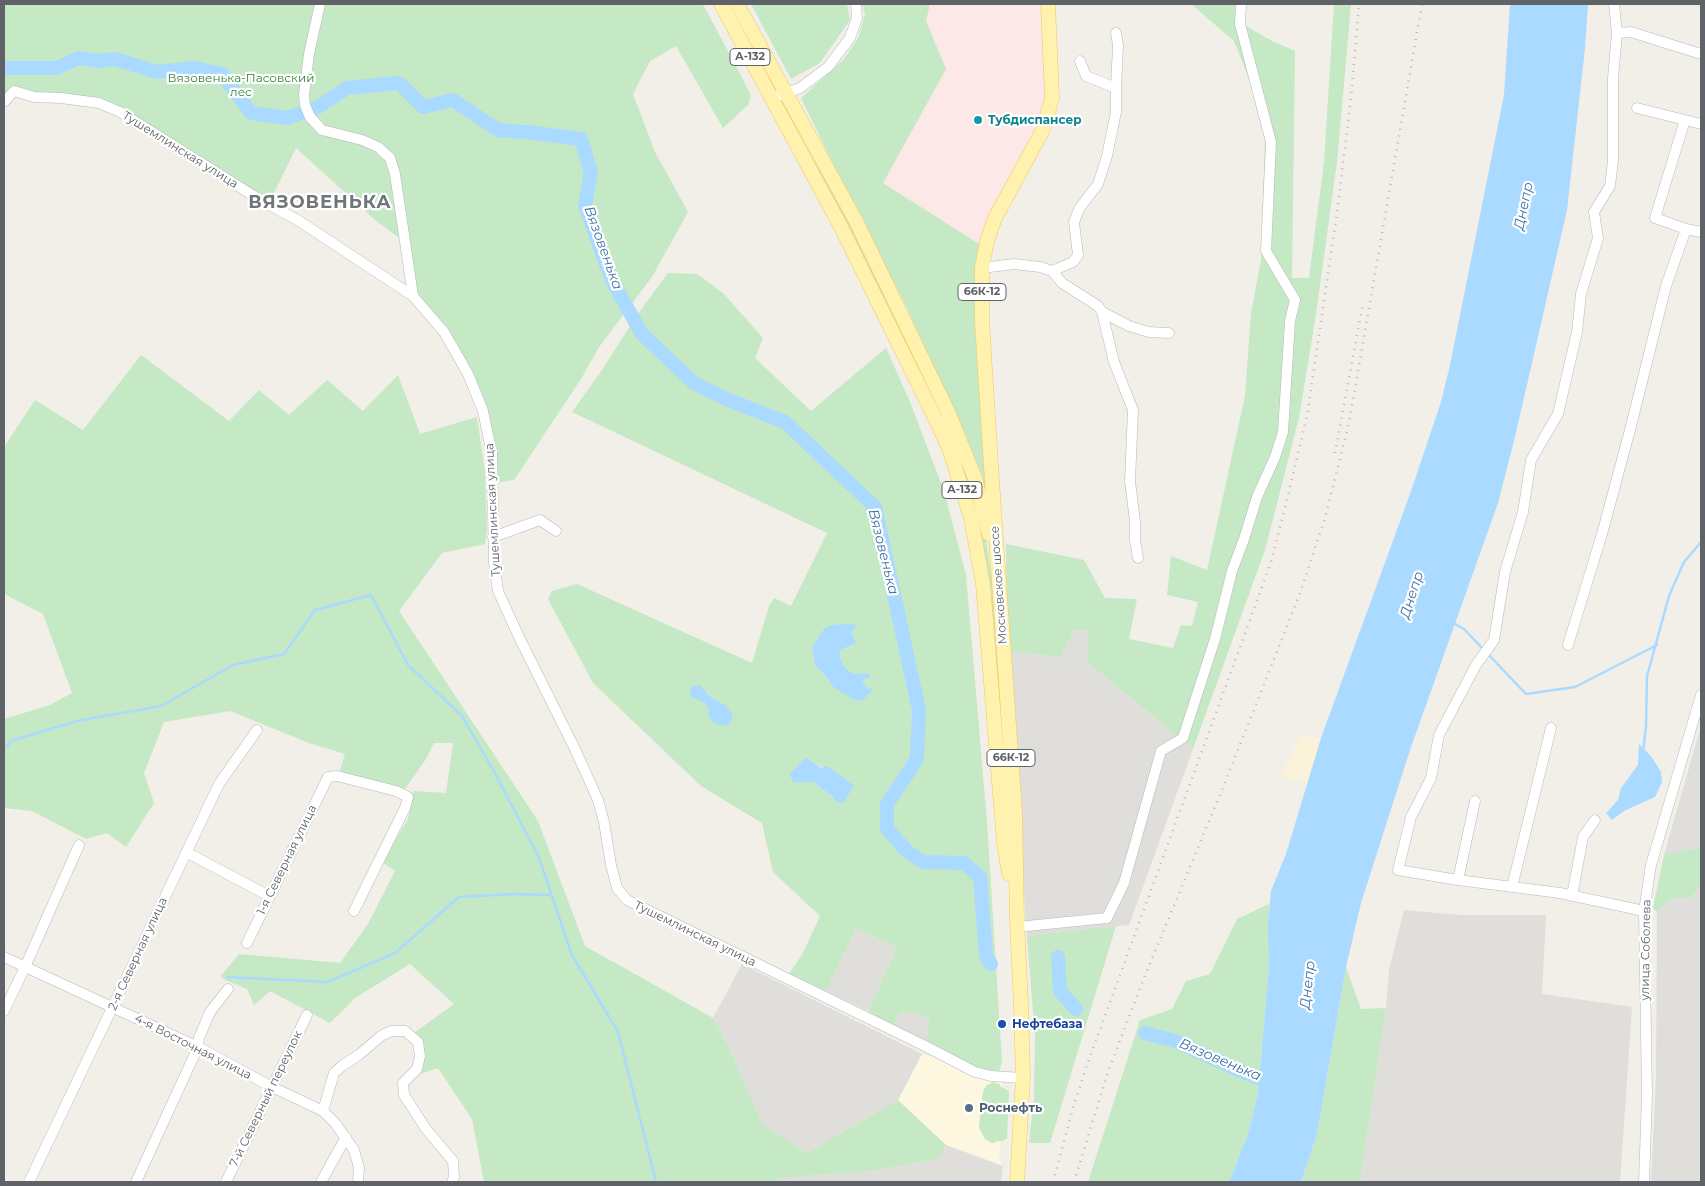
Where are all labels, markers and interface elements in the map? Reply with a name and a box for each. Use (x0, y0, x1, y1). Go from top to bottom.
road number: А-132 (730, 48, 770, 66)
park label: Вязовенька-Пасовский лес (167, 71, 315, 99)
street label: Тушемлинская улица (119, 108, 241, 192)
place label: Тубдиспансер (988, 113, 1081, 127)
marker: Тубдиспансер (972, 114, 984, 126)
water label: Днепр (1511, 181, 1537, 231)
district label: ВЯЗОВЕНЬКА (247, 192, 393, 214)
water label: Вязовенька (580, 204, 626, 292)
road number: 66К-12 (958, 284, 1006, 300)
street label: Тушемлинская улица (482, 443, 504, 577)
road number: А-132 (942, 482, 982, 498)
water label: Вязовенька (864, 508, 902, 596)
street label: Московское шоссе (988, 525, 1010, 645)
water label: Днепр (1397, 569, 1427, 621)
road number: 66К-12 (987, 750, 1035, 766)
street label: 1-я Северная улица (254, 803, 320, 917)
street label: 2-я Северная улица (105, 895, 171, 1013)
street label: Тушемлинская улица (632, 898, 758, 970)
street label: улица Соболева (1638, 899, 1654, 1001)
water label: Днепр (1297, 960, 1319, 1010)
street label: 4-я Восточная улица (132, 1011, 254, 1083)
place label: Нефтебаза (1012, 1017, 1083, 1031)
marker: Нефтебаза (996, 1018, 1008, 1030)
street label: 7-й Северный переулок (227, 1029, 305, 1169)
water label: Вязовенька (1176, 1035, 1264, 1085)
place label: Роснефть (979, 1101, 1042, 1115)
marker: Роснефть (963, 1102, 975, 1114)

